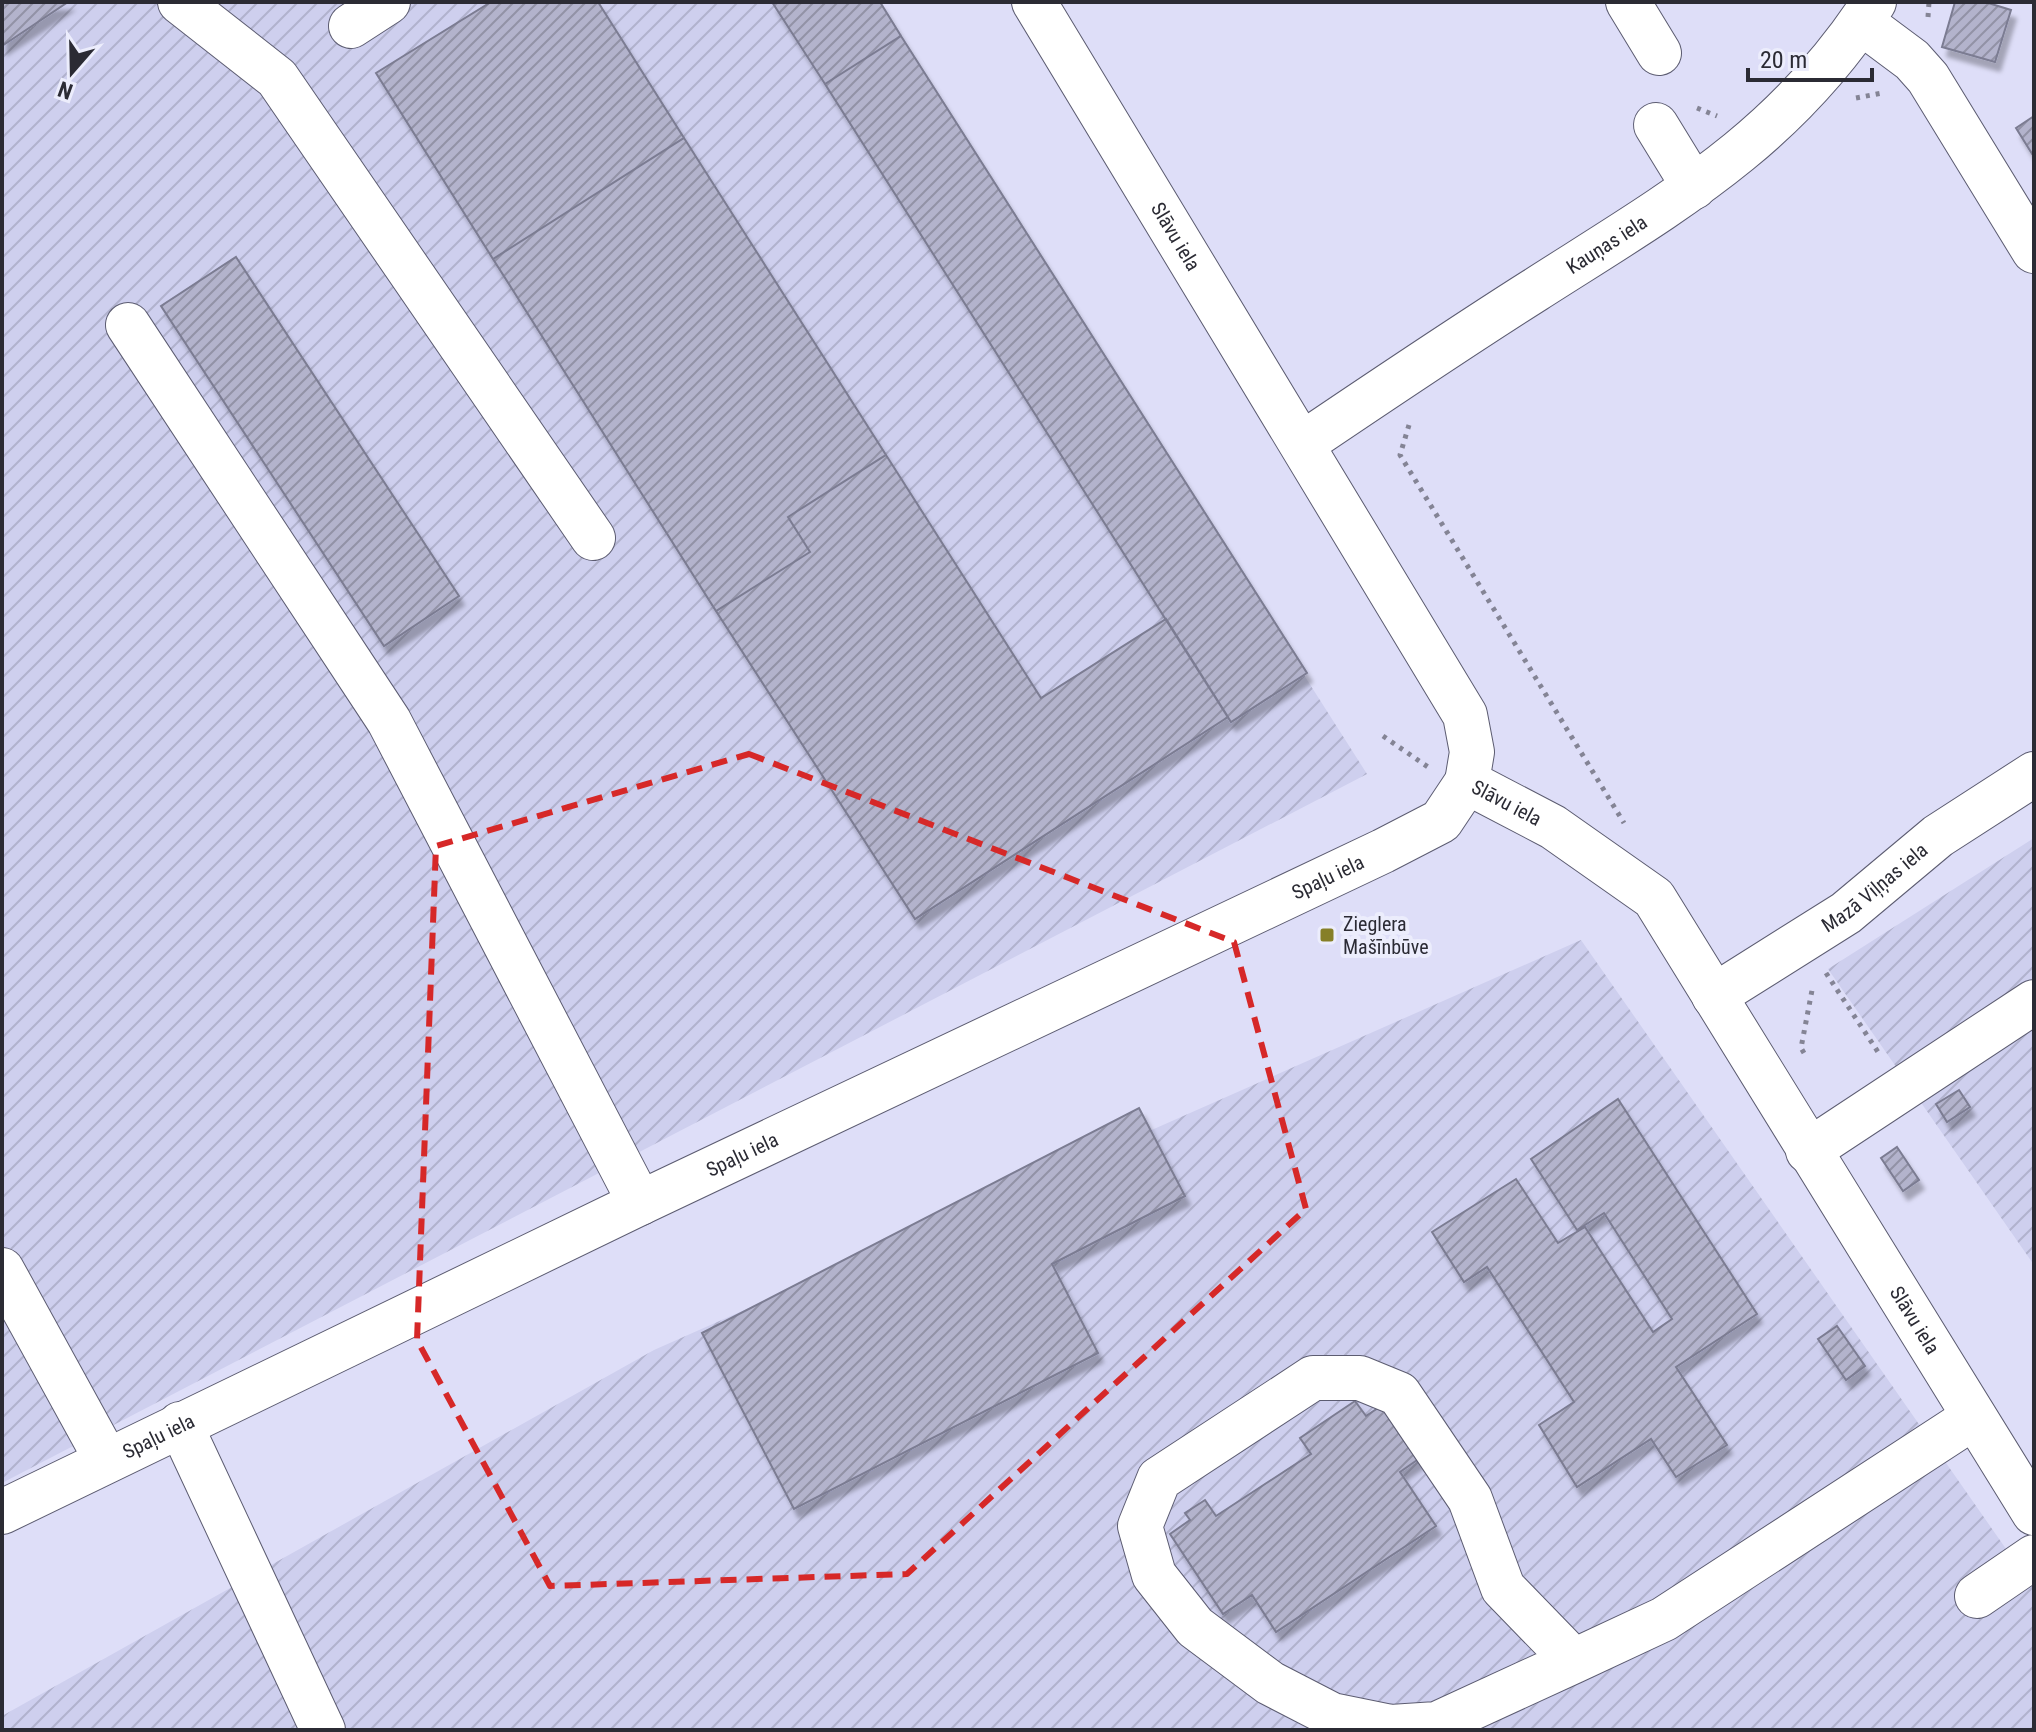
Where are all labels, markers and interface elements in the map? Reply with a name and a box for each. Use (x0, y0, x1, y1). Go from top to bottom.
north arrow (32, 32, 112, 112)
scale bar (1748, 32, 1872, 82)
text: 20 m (1760, 46, 1807, 74)
text: N (55, 76, 76, 104)
street label: Slāvu iela (1146, 198, 1206, 275)
street label: Kauņas iela (1562, 210, 1652, 279)
street label: Slāvu iela (1468, 775, 1546, 831)
street label: Mazā Viļņas iela (1817, 838, 1932, 937)
street label: Spaļu iela (1288, 850, 1368, 904)
place label: Zieglera Mašīnbūve (1343, 912, 1429, 959)
marker: Zieglera Mašīnbūve (1318, 926, 1336, 944)
street label: Spaļu iela (702, 1127, 782, 1182)
street label: Slāvu iela (1885, 1282, 1945, 1359)
street label: Spaļu iela (119, 1409, 198, 1464)

